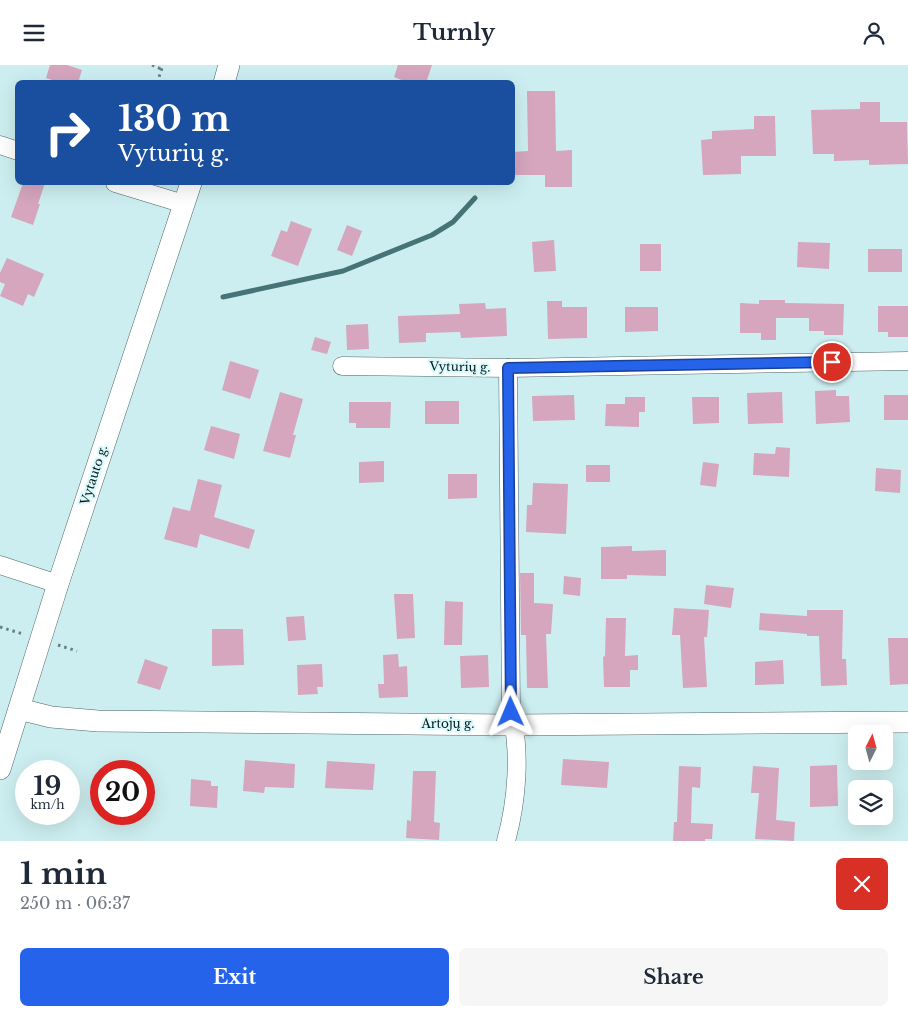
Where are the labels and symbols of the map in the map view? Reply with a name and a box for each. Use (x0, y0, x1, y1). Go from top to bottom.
pin (811, 341, 853, 383)
street label: Vyturių g. (428, 358, 491, 375)
street label: Vytauto g. (77, 443, 110, 508)
position arrow (484, 685, 536, 737)
street label: Artojų g. (421, 716, 474, 731)
north arrow (848, 725, 892, 770)
speed limit sign: 20 (90, 760, 155, 825)

